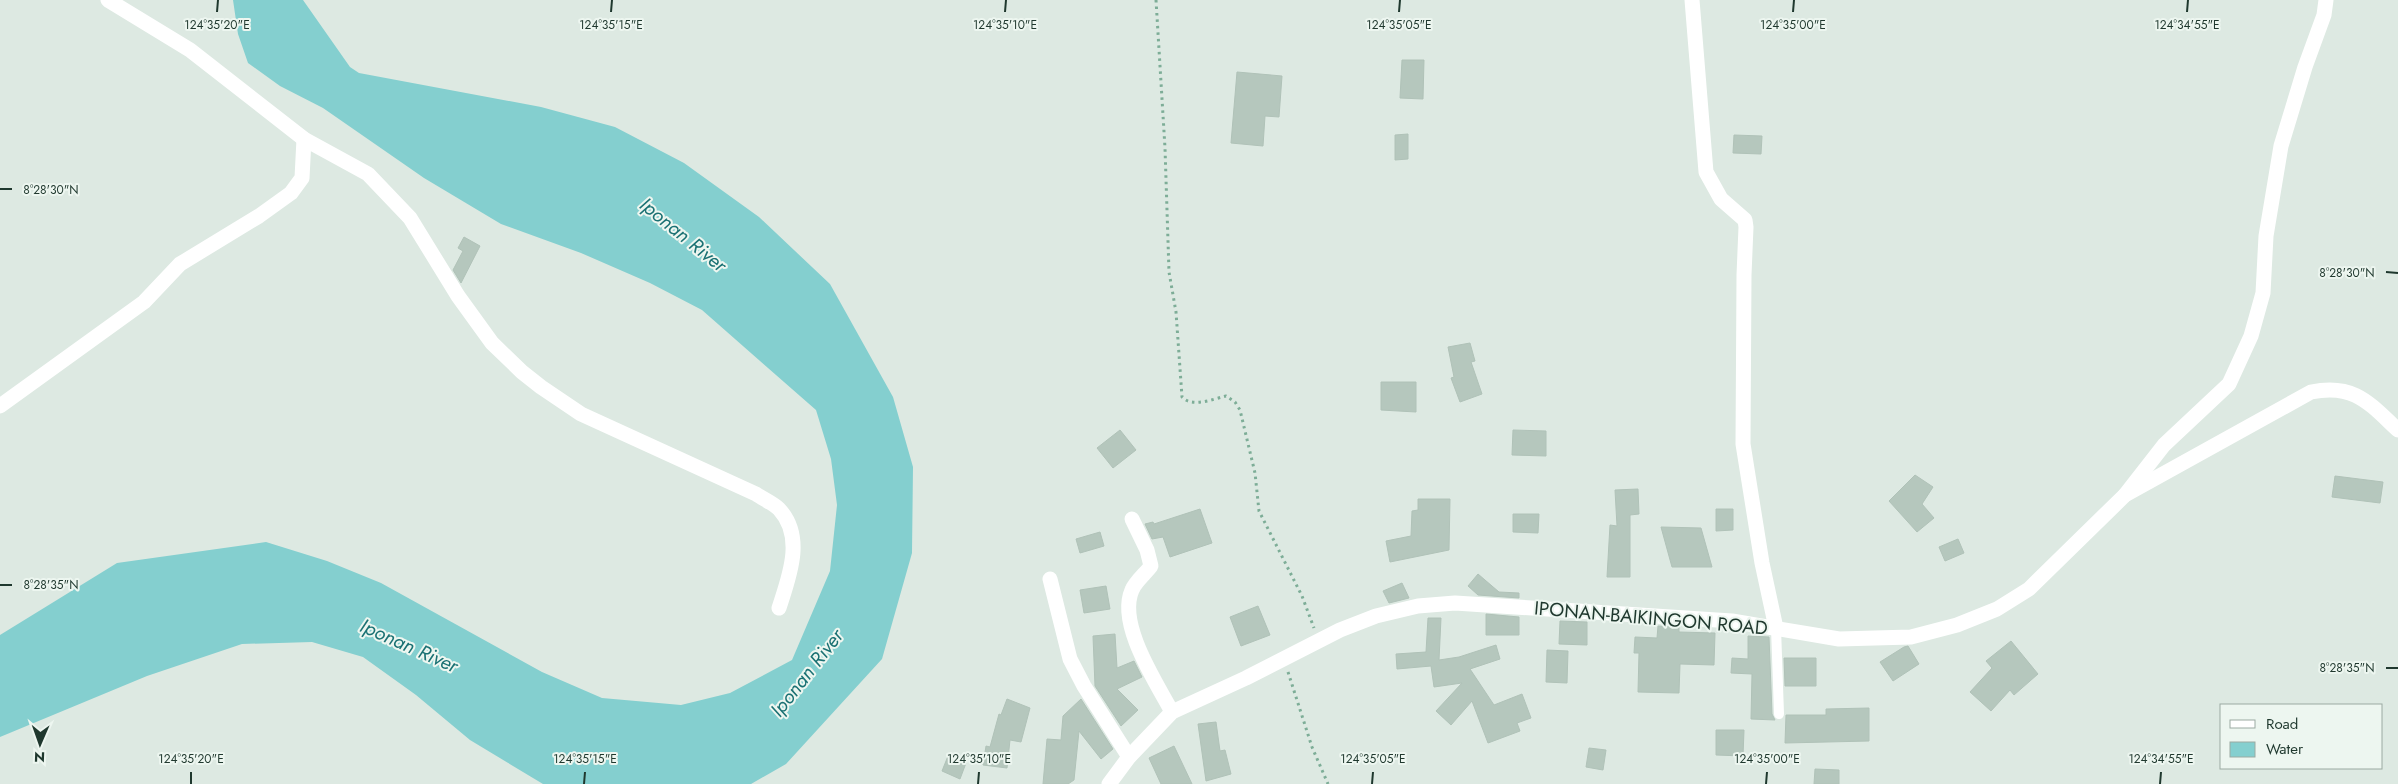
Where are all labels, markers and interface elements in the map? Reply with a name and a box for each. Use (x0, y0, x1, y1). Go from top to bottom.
text: 124°35'20"E (184, 16, 250, 34)
text: 124°35'15"E (579, 16, 643, 34)
text: 124°35'10"E (973, 16, 1037, 34)
text: 124°35'05"E (1366, 16, 1432, 34)
text: 124°35'00"E (1760, 16, 1826, 34)
text: 124°34'55"E (2154, 16, 2220, 34)
text: 8°28'30"N (23, 181, 79, 199)
water label: Iponan River (633, 191, 734, 280)
text: 8°28'30"N (2319, 264, 2375, 282)
text: 8°28'35"N (24, 576, 78, 594)
street label: IPONAN-BAIKINGON ROAD (1533, 594, 1769, 642)
water label: Iponan River (355, 611, 464, 681)
water label: Iponan River (763, 622, 851, 723)
text: 8°28'35"N (2320, 659, 2374, 677)
legend (2220, 704, 2383, 769)
text: Road (2266, 713, 2298, 735)
north arrow (15, 719, 65, 769)
text: Water (2266, 738, 2304, 760)
text: N (34, 747, 45, 767)
text: 124°35'20"E (158, 750, 224, 768)
text: 124°35'15"E (553, 750, 617, 768)
text: 124°35'10"E (947, 750, 1011, 768)
text: 124°35'05"E (1340, 750, 1406, 768)
text: 124°35'00"E (1734, 750, 1800, 768)
text: 124°34'55"E (2128, 750, 2194, 768)

